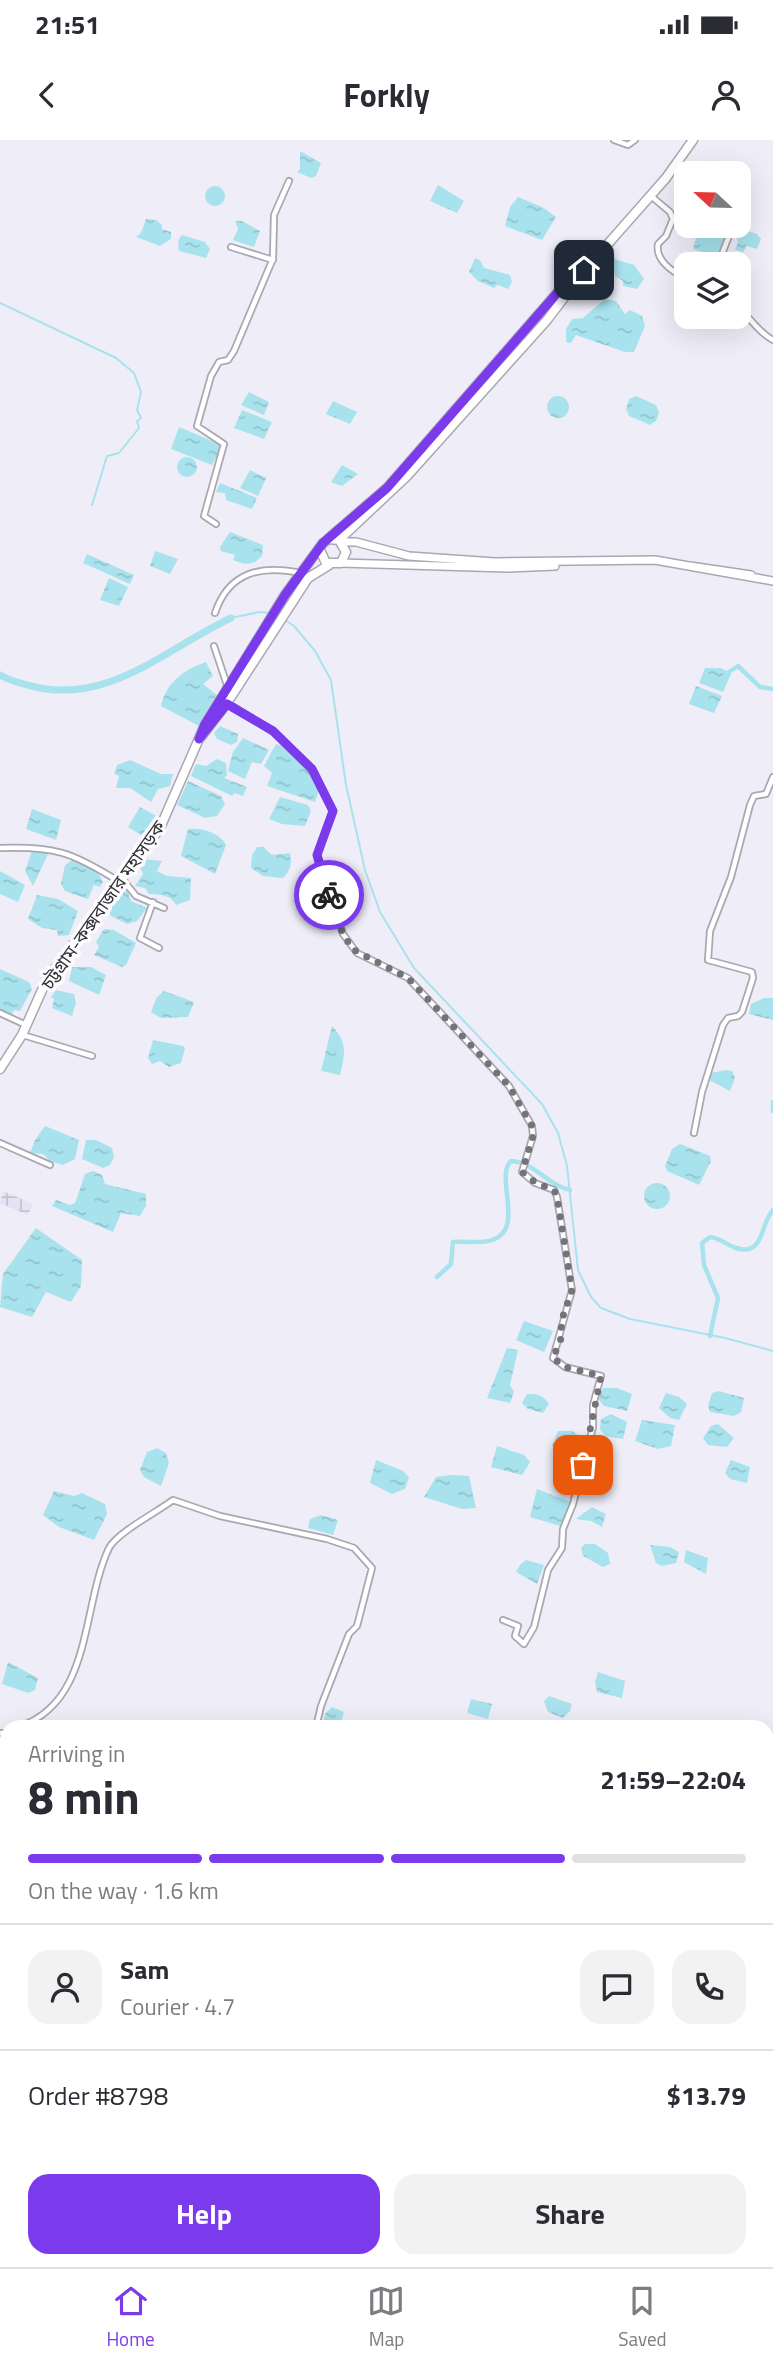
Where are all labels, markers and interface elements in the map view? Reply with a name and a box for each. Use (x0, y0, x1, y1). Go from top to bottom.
text: 21:51 (35, 5, 100, 44)
text: Forkly (343, 71, 430, 119)
icon: back (28, 76, 66, 114)
icon: person (707, 76, 745, 114)
north arrow (674, 161, 751, 238)
map controls (674, 161, 751, 329)
pin (554, 240, 614, 300)
icon: home (565, 251, 603, 289)
button: layers (674, 252, 751, 329)
street label: চট্টগ্রাম-কক্সবাজার মহাসড়ক (34, 815, 172, 996)
courier (294, 860, 364, 930)
icon: bike (310, 876, 348, 914)
pin (553, 1435, 613, 1495)
icon: bag (564, 1446, 602, 1484)
text: Arriving in (28, 1736, 125, 1771)
text: 21:59–22:04 (600, 1760, 746, 1799)
text: 8 min (28, 1762, 140, 1832)
text: On the way · 1.6 km (28, 1873, 219, 1908)
button: person (28, 1950, 102, 2024)
text: Sam (120, 1950, 169, 1989)
button: chat (580, 1950, 654, 2024)
button: phone (672, 1950, 746, 2024)
text: Courier · 4.7 (120, 1989, 235, 2024)
text: Order #8798 (28, 2076, 168, 2115)
text: $13.79 (667, 2076, 746, 2115)
button: Help (28, 2174, 380, 2254)
button: Share (394, 2174, 746, 2254)
tab: Home (106, 2282, 155, 2353)
tab: Map (367, 2282, 405, 2353)
tab: Saved (618, 2282, 667, 2353)

